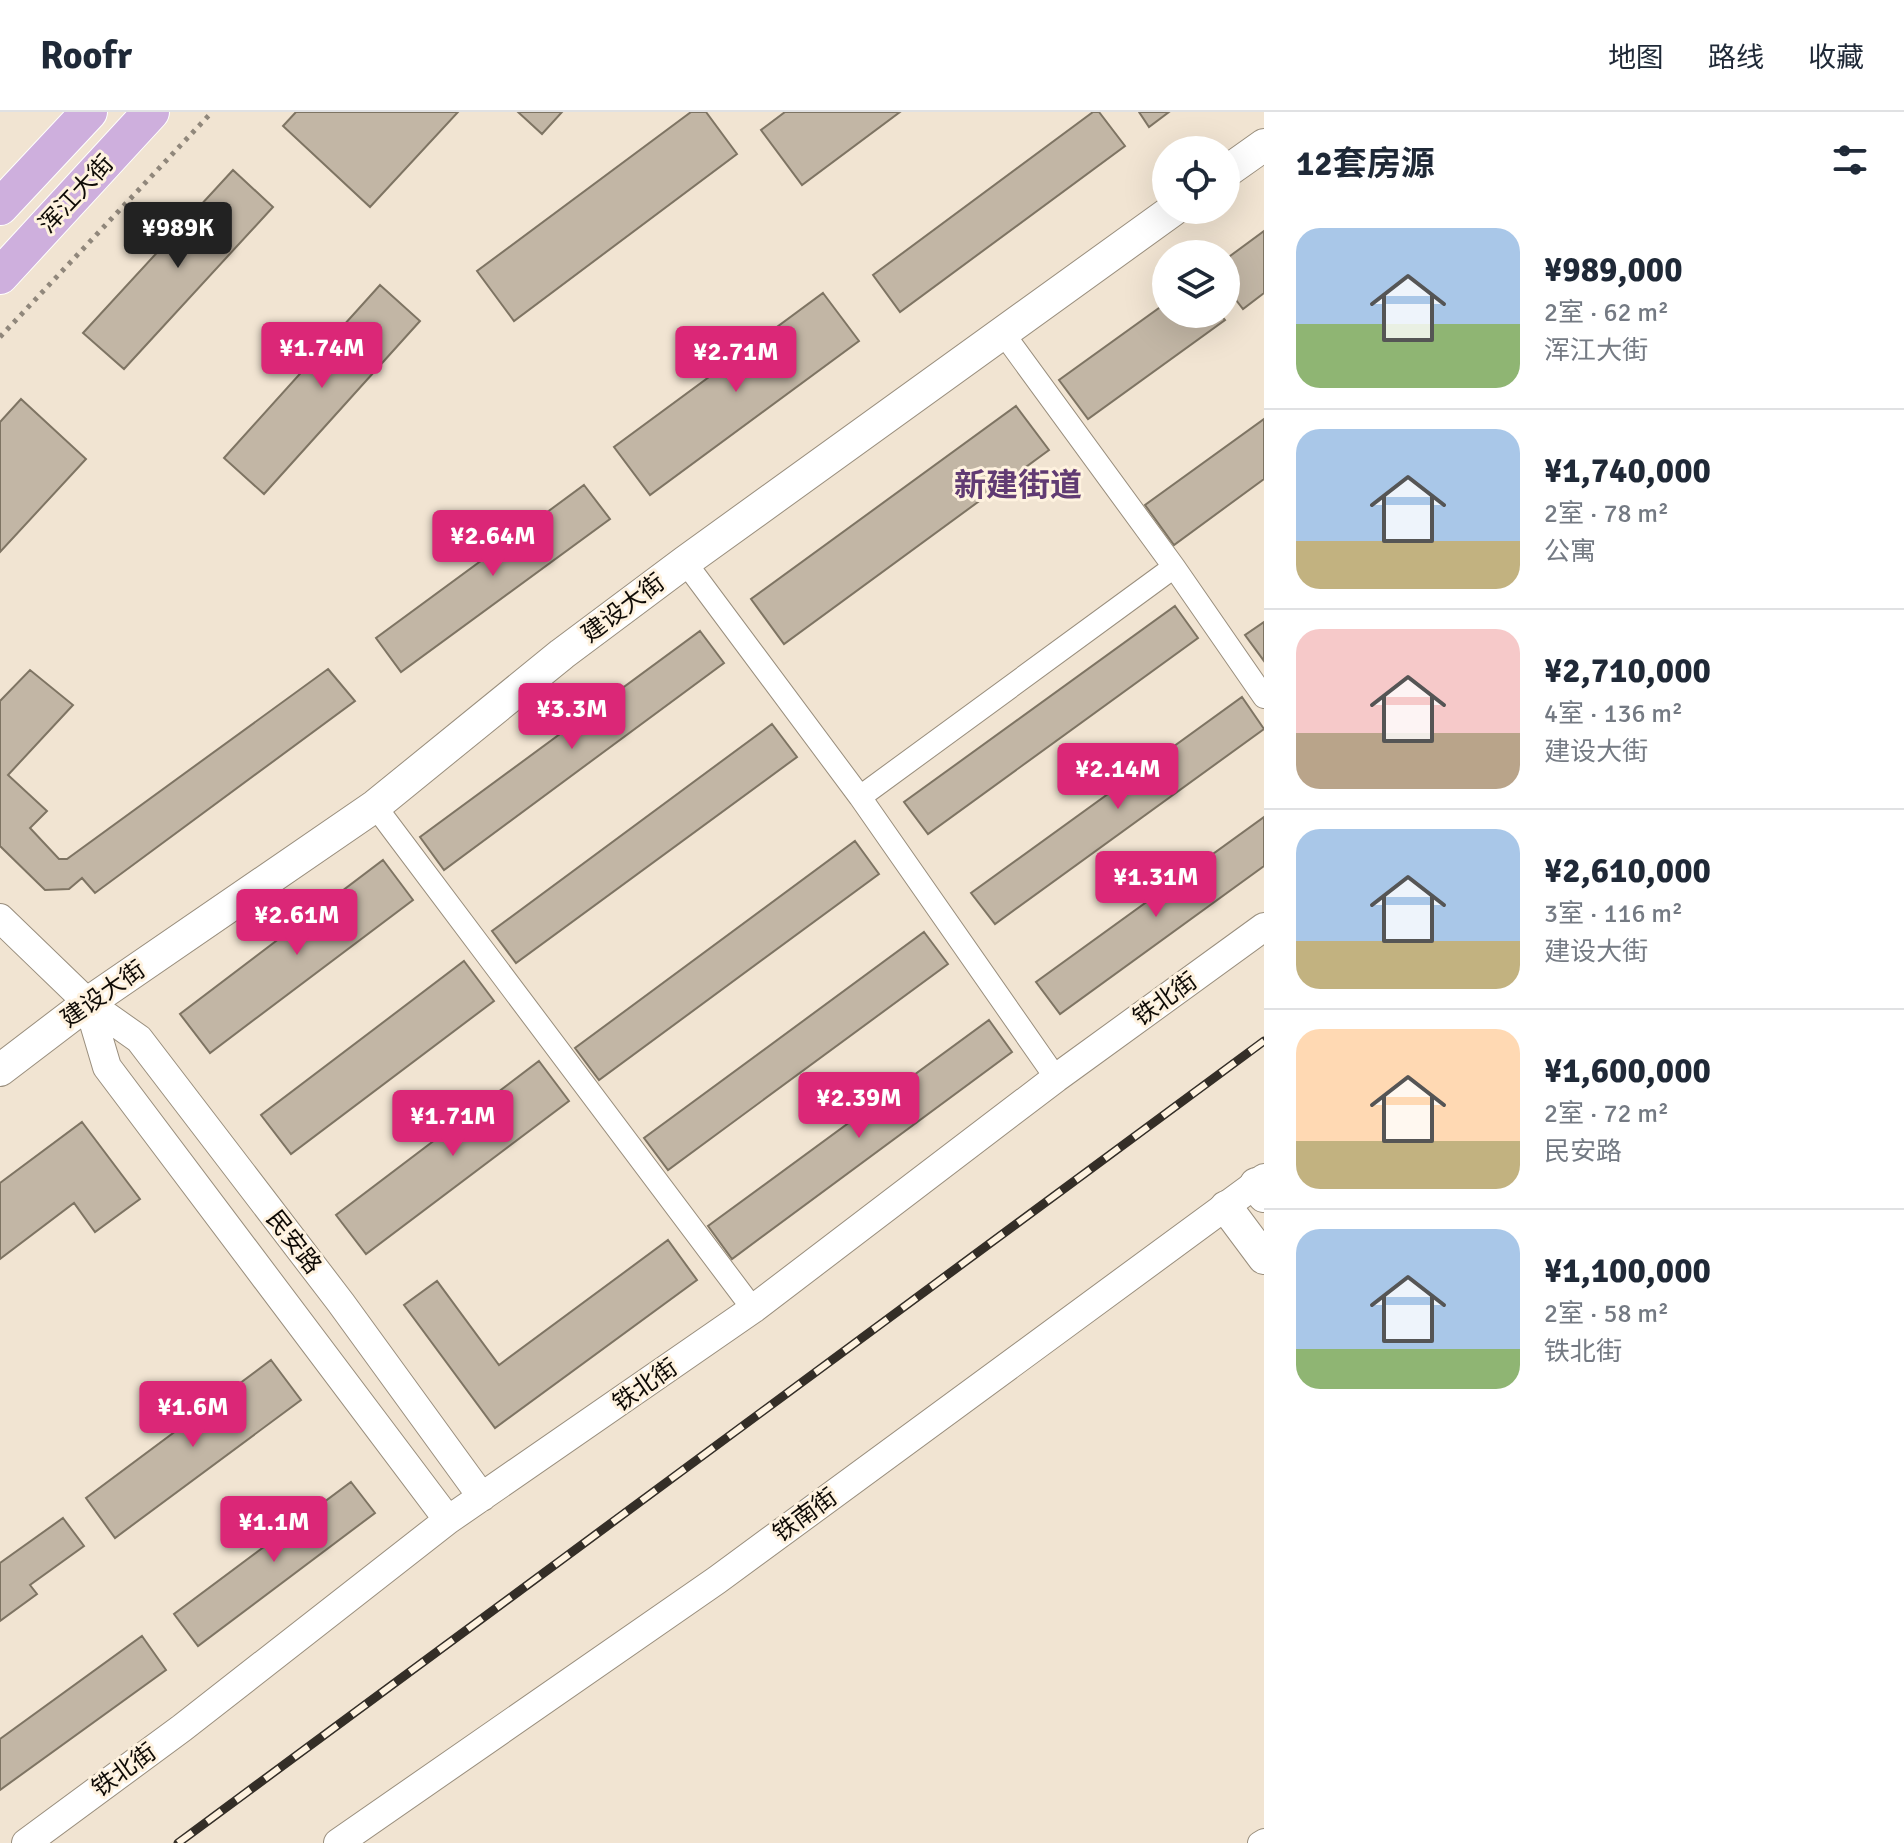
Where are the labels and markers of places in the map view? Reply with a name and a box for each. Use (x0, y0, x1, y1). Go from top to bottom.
pin: ¥989K (122, 202, 234, 270)
pin: ¥1.74M (257, 322, 387, 390)
pin: ¥2.71M (671, 326, 801, 394)
pin: ¥2.64M (428, 510, 558, 578)
pin: ¥3.3M (516, 683, 628, 751)
pin: ¥2.14M (1053, 743, 1183, 811)
pin: ¥1.31M (1091, 851, 1221, 919)
pin: ¥2.61M (232, 889, 362, 957)
pin: ¥2.39M (794, 1072, 924, 1140)
pin: ¥1.71M (388, 1090, 518, 1158)
pin: ¥1.6M (137, 1381, 249, 1449)
pin: ¥1.1M (218, 1496, 330, 1564)

